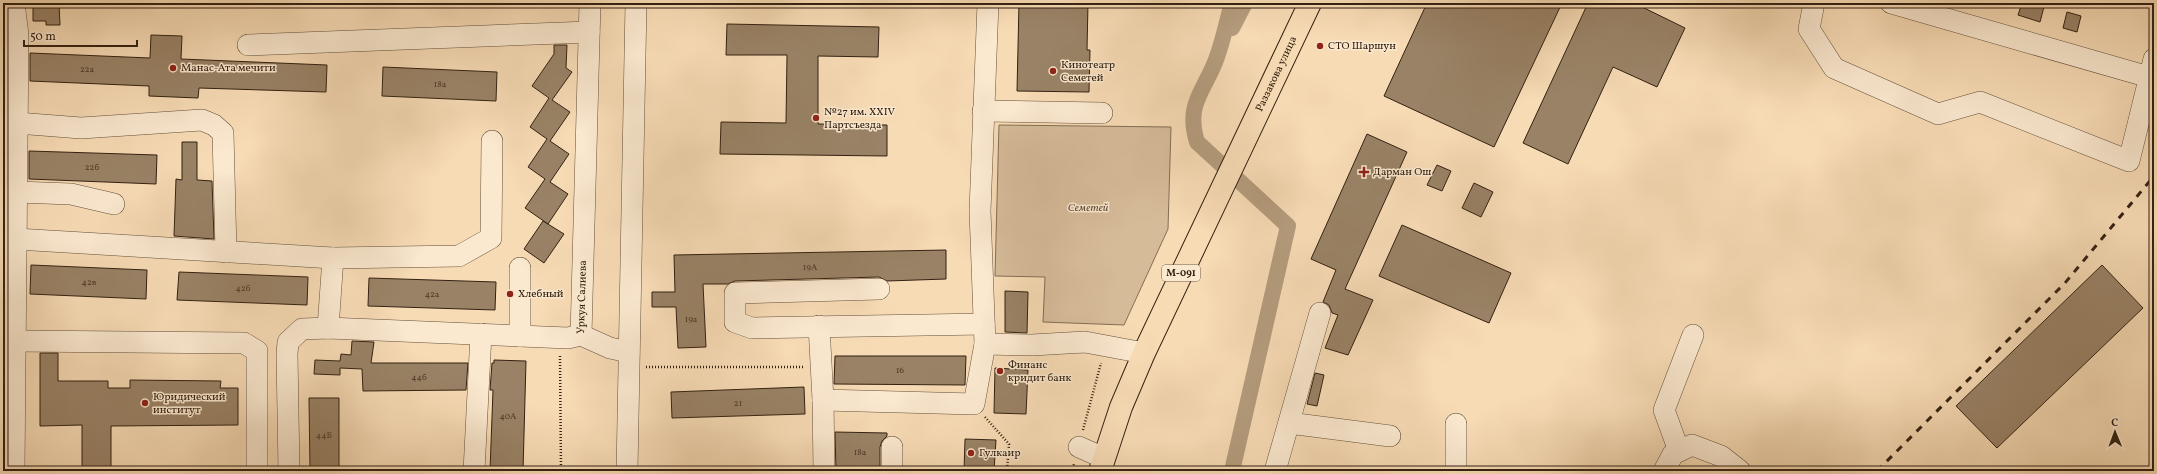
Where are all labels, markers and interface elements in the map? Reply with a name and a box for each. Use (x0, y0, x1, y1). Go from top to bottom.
scale bar (24, 22, 137, 48)
text: 50 m (30, 29, 56, 45)
street label: Раззакова улица (1252, 33, 1301, 114)
place label: СТО Шаршун (1328, 39, 1396, 54)
marker: СТО Шаршун (1315, 41, 1325, 51)
place label: Кинотеатр Семетей (1061, 58, 1115, 86)
place label: Манас-Ата мечити (181, 61, 276, 76)
house number: 22а (80, 63, 95, 76)
marker: Манас-Ата мечити (168, 63, 178, 73)
marker: Кинотеатр Семетей (1048, 66, 1058, 76)
house number: 18а (434, 78, 447, 91)
place label: №27 им. XXIV Партсъезда (824, 105, 896, 133)
marker: №27 им. XXIV Партсъезда (811, 113, 821, 123)
house number: 22б (85, 161, 99, 174)
place label: Дарман Ош (1373, 165, 1431, 180)
marker: Дарман Ош (1358, 166, 1370, 178)
park label: Семетей (1068, 201, 1109, 216)
street label: Уркуя Салиева (574, 259, 591, 334)
house number: 19А (803, 261, 818, 274)
road number: М-091 (1162, 265, 1200, 281)
house number: 42в (82, 276, 97, 289)
house number: 42б (236, 282, 251, 295)
place label: Хлебный (518, 287, 564, 302)
house number: 42а (425, 288, 440, 301)
marker: Хлебный (505, 289, 515, 299)
house number: 19а (685, 313, 698, 326)
place label: Финанс кридит банк (1008, 358, 1071, 386)
house number: 16 (896, 364, 904, 377)
marker: Финанс кридит банк (995, 366, 1005, 376)
house number: 44б (411, 371, 427, 384)
place label: Юридический институт (153, 390, 226, 418)
house number: 21 (734, 397, 742, 410)
marker: Юридический институт (140, 398, 150, 408)
house number: 40А (500, 410, 517, 423)
north arrow (2095, 412, 2135, 452)
text: С (2111, 416, 2119, 431)
house number: 44Б (316, 429, 333, 442)
house number: 18а (854, 446, 867, 459)
place label: Гулкаир (979, 446, 1021, 461)
marker: Гулкаир (966, 448, 976, 458)

